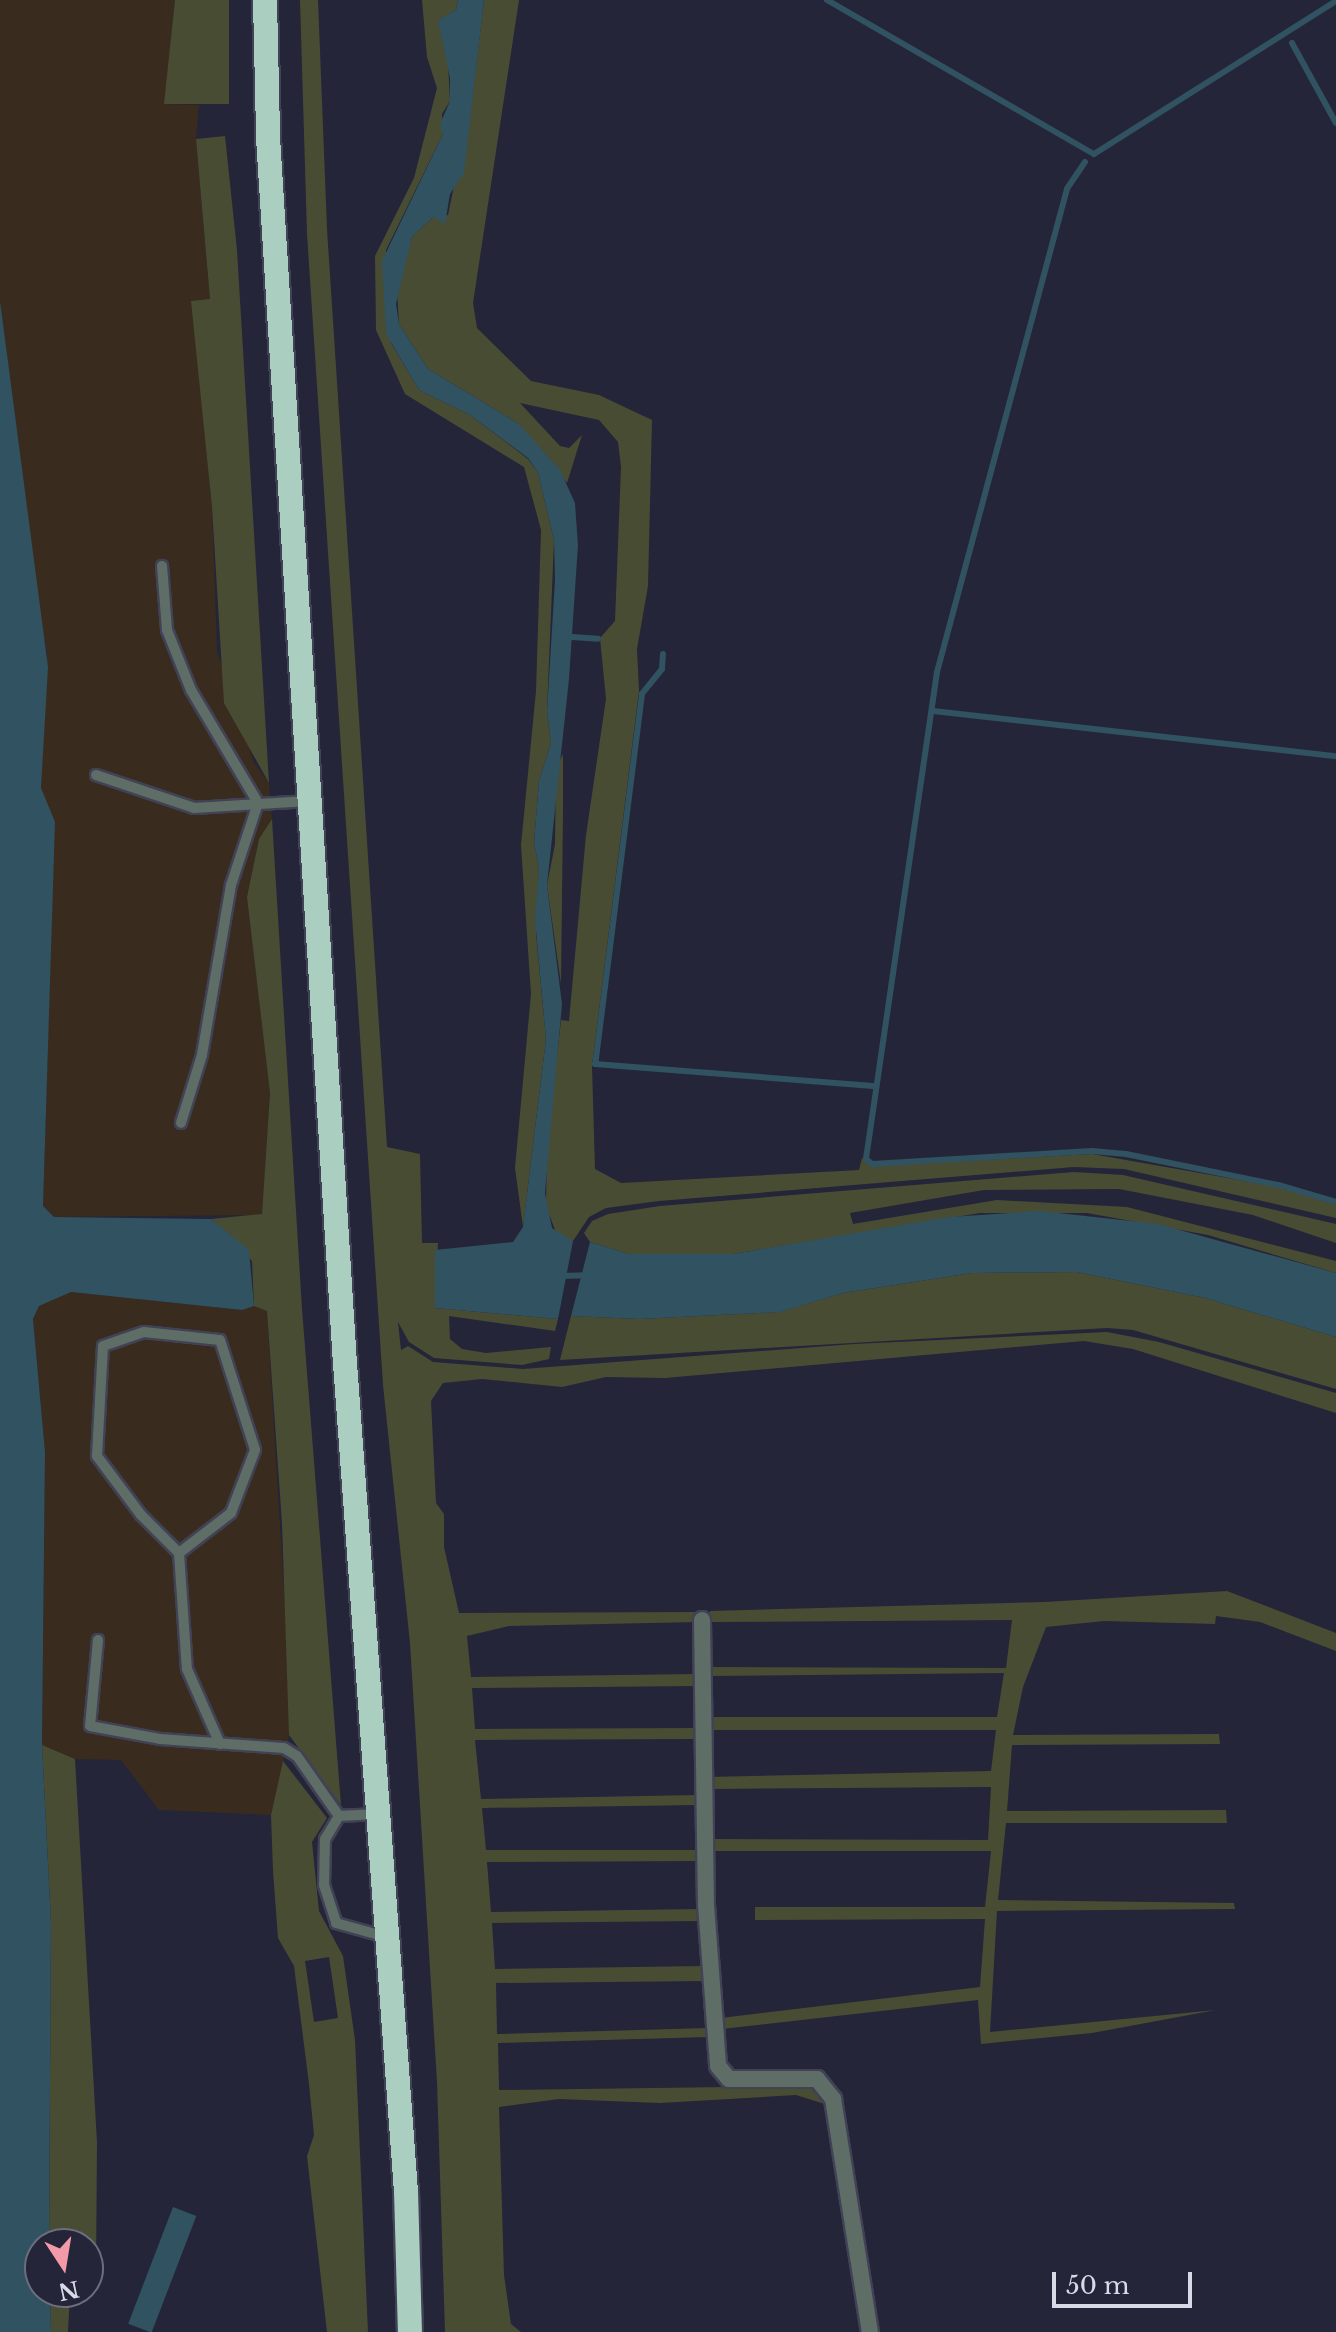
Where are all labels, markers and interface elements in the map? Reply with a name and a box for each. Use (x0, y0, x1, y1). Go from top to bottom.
north arrow (24, 2228, 104, 2308)
scale bar (1056, 2256, 1196, 2306)
text: 50 m (1066, 2271, 1129, 2300)
text: N (56, 2275, 82, 2305)

